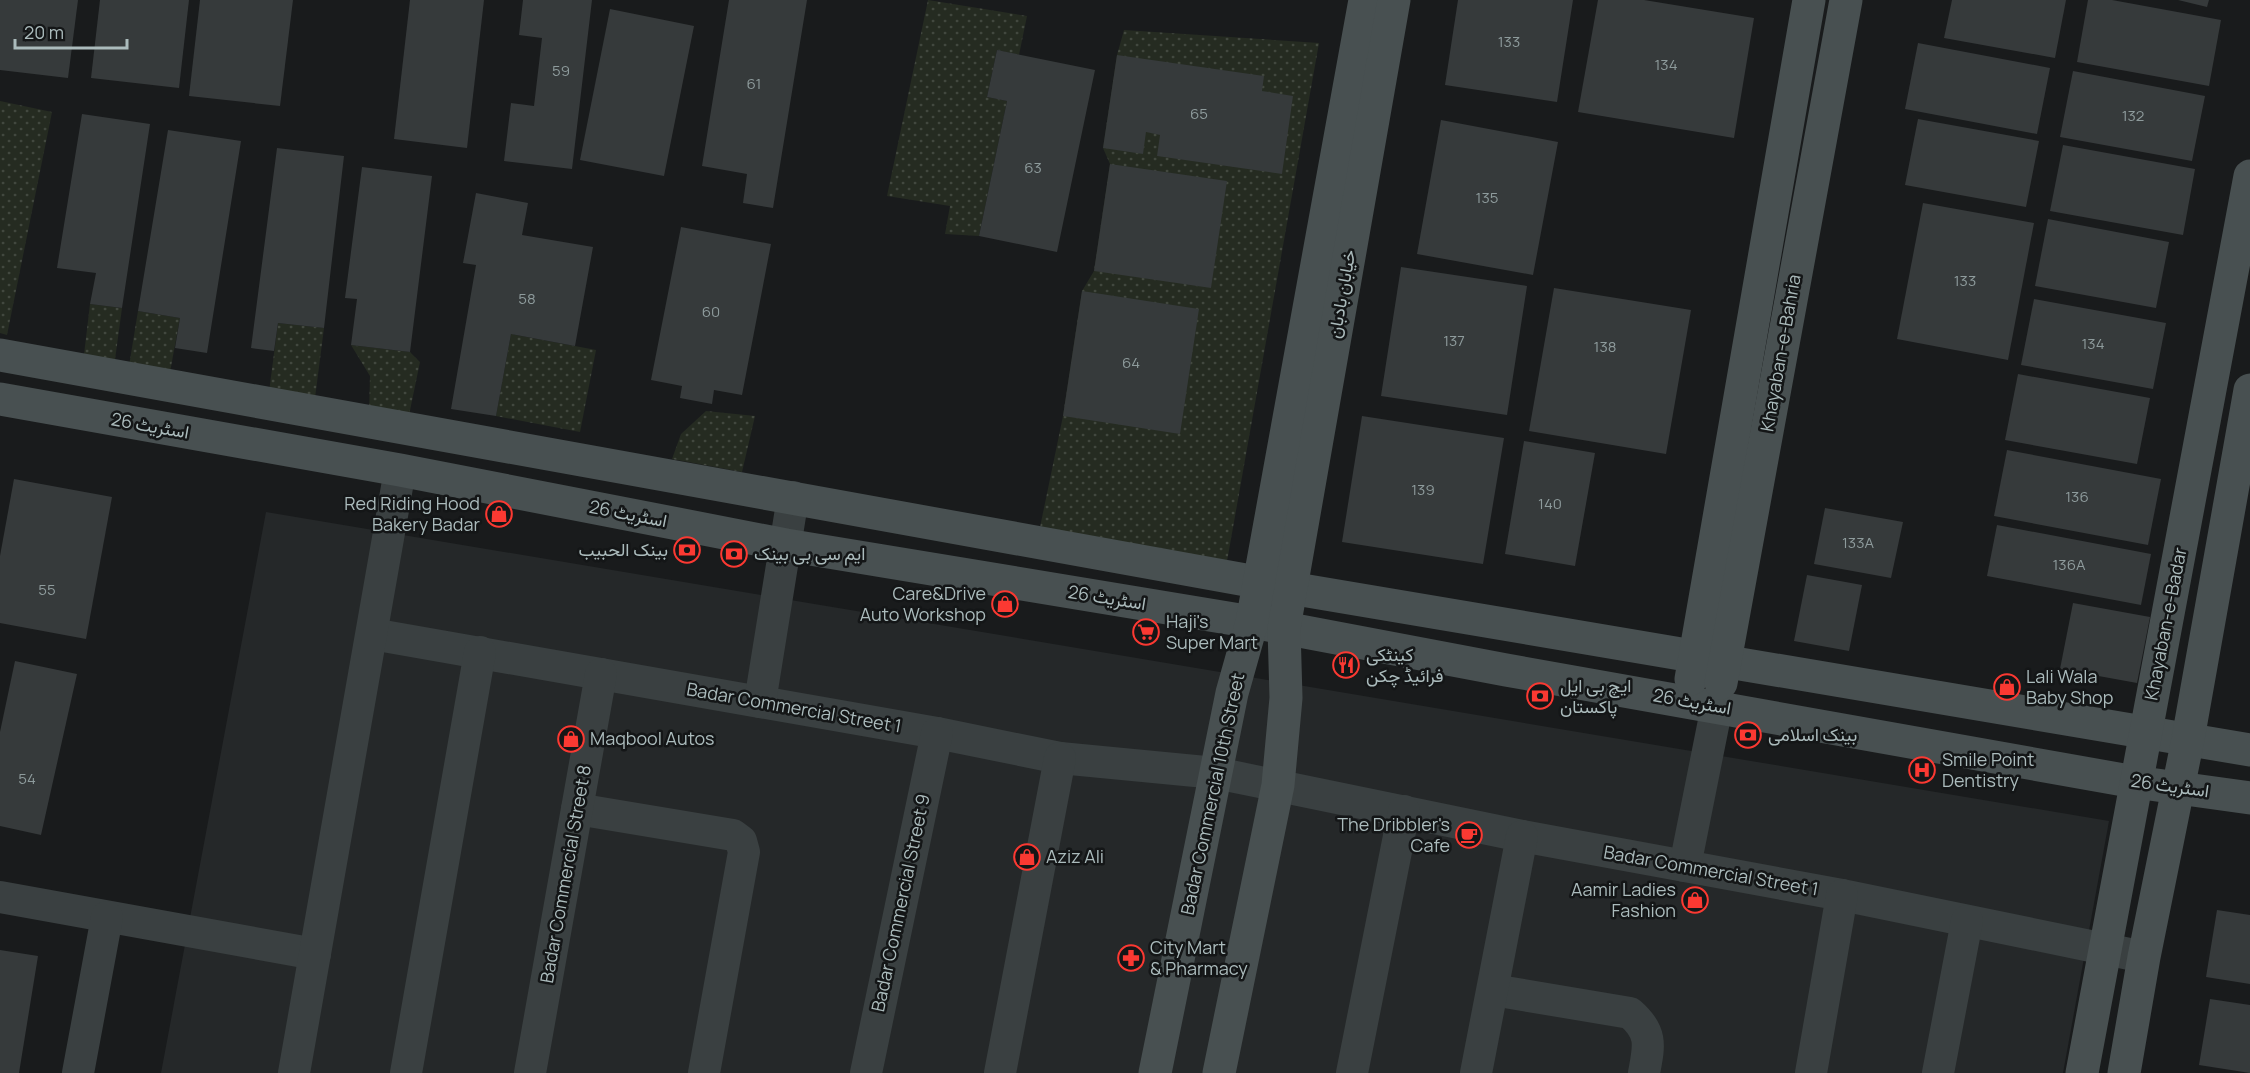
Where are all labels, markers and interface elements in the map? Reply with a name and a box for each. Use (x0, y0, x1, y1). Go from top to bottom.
scale bar (15, 12, 128, 50)
text: 20 m (24, 20, 64, 44)
house number: 133 (1498, 31, 1520, 52)
house number: 134 (1655, 54, 1678, 75)
house number: 59 (552, 60, 570, 81)
house number: 61 (747, 73, 761, 94)
house number: 65 (1190, 103, 1208, 124)
house number: 132 (2122, 105, 2144, 126)
house number: 63 (1024, 157, 1042, 178)
house number: 135 (1476, 187, 1498, 208)
street label: خیابان بادبان (1321, 247, 1361, 340)
house number: 133 (1954, 270, 1976, 291)
street label: Khayaban-e-Bahria (1754, 272, 1806, 433)
house number: 58 (518, 288, 536, 309)
house number: 60 (702, 301, 720, 322)
house number: 137 (1443, 330, 1465, 351)
house number: 134 (2082, 333, 2105, 354)
house number: 138 (1594, 336, 1616, 357)
house number: 64 (1122, 352, 1140, 373)
street label: اسٹریٹ 26 (109, 406, 191, 444)
house number: 139 (1411, 479, 1435, 500)
house number: 136 (2065, 486, 2089, 507)
place label: Red Riding Hood Bakery Badar (344, 491, 481, 536)
house number: 140 (1538, 493, 1562, 514)
street label: اسٹریٹ 26 (587, 494, 669, 532)
shop icon: Red Riding Hood Bakery Badar (484, 499, 514, 529)
house number: 133A (1842, 532, 1874, 553)
bank icon: بينک الحبيب (672, 535, 702, 565)
place label: بينک الحبيب (578, 537, 668, 561)
bank icon: ایم سی بی بینک (719, 539, 749, 569)
place label: ایم سی بی بینک (754, 541, 865, 566)
street label: Khayaban-e-Badar (2138, 545, 2192, 702)
house number: 136A (2053, 554, 2086, 575)
house number: 55 (38, 579, 56, 600)
street label: اسٹریٹ 26 (1066, 579, 1148, 615)
place label: Care&Drive Auto Workshop (860, 581, 986, 626)
shop icon: Care&Drive Auto Workshop (990, 589, 1020, 619)
place label: Haji's Super Mart (1166, 609, 1258, 654)
supermarket icon: Haji's Super Mart (1131, 617, 1161, 647)
place label: کینٹکی فرائیڈ چکن (1366, 642, 1444, 688)
restaurant icon: کینٹکی فرائیڈ چکن (1331, 650, 1361, 680)
place label: Lali Wala Baby Shop (2026, 664, 2113, 709)
street label: Badar Commercial 10th Street (1175, 671, 1249, 917)
shop icon: Lali Wala Baby Shop (1992, 672, 2022, 702)
place label: ایچ بی ایل پاکستان (1560, 673, 1631, 719)
street label: Badar Commercial Street 1 (685, 676, 904, 738)
bank icon: ایچ بی ایل پاکستان (1525, 681, 1555, 711)
street label: اسٹریٹ 26 (1651, 682, 1733, 720)
bank icon: بینک اسلامی (1733, 720, 1763, 750)
place label: بینک اسلامی (1768, 722, 1857, 746)
shop icon: Maqbool Autos (556, 724, 586, 754)
place label: Maqbool Autos (590, 726, 715, 750)
place label: Smile Point Dentistry (1942, 747, 2034, 792)
hospital icon: Smile Point Dentistry (1907, 755, 1937, 785)
street label: Badar Commercial Street 8 (534, 763, 596, 985)
house number: 54 (18, 768, 36, 789)
street label: اسٹریٹ 26 (2129, 768, 2211, 802)
street label: Badar Commercial Street 9 (865, 792, 935, 1014)
place label: The Dribbler's Cafe (1337, 812, 1450, 857)
cafe icon: The Dribbler's Cafe (1454, 820, 1484, 850)
street label: Badar Commercial Street 1 (1602, 839, 1821, 901)
shop icon: Aziz Ali (1012, 842, 1042, 872)
place label: Aziz Ali (1046, 844, 1104, 868)
place label: Aamir Ladies Fashion (1571, 877, 1676, 922)
shop icon: Aamir Ladies Fashion (1680, 885, 1710, 915)
place label: City Mart & Pharmacy (1150, 935, 1248, 980)
pharmacy icon: City Mart & Pharmacy (1116, 943, 1146, 973)

